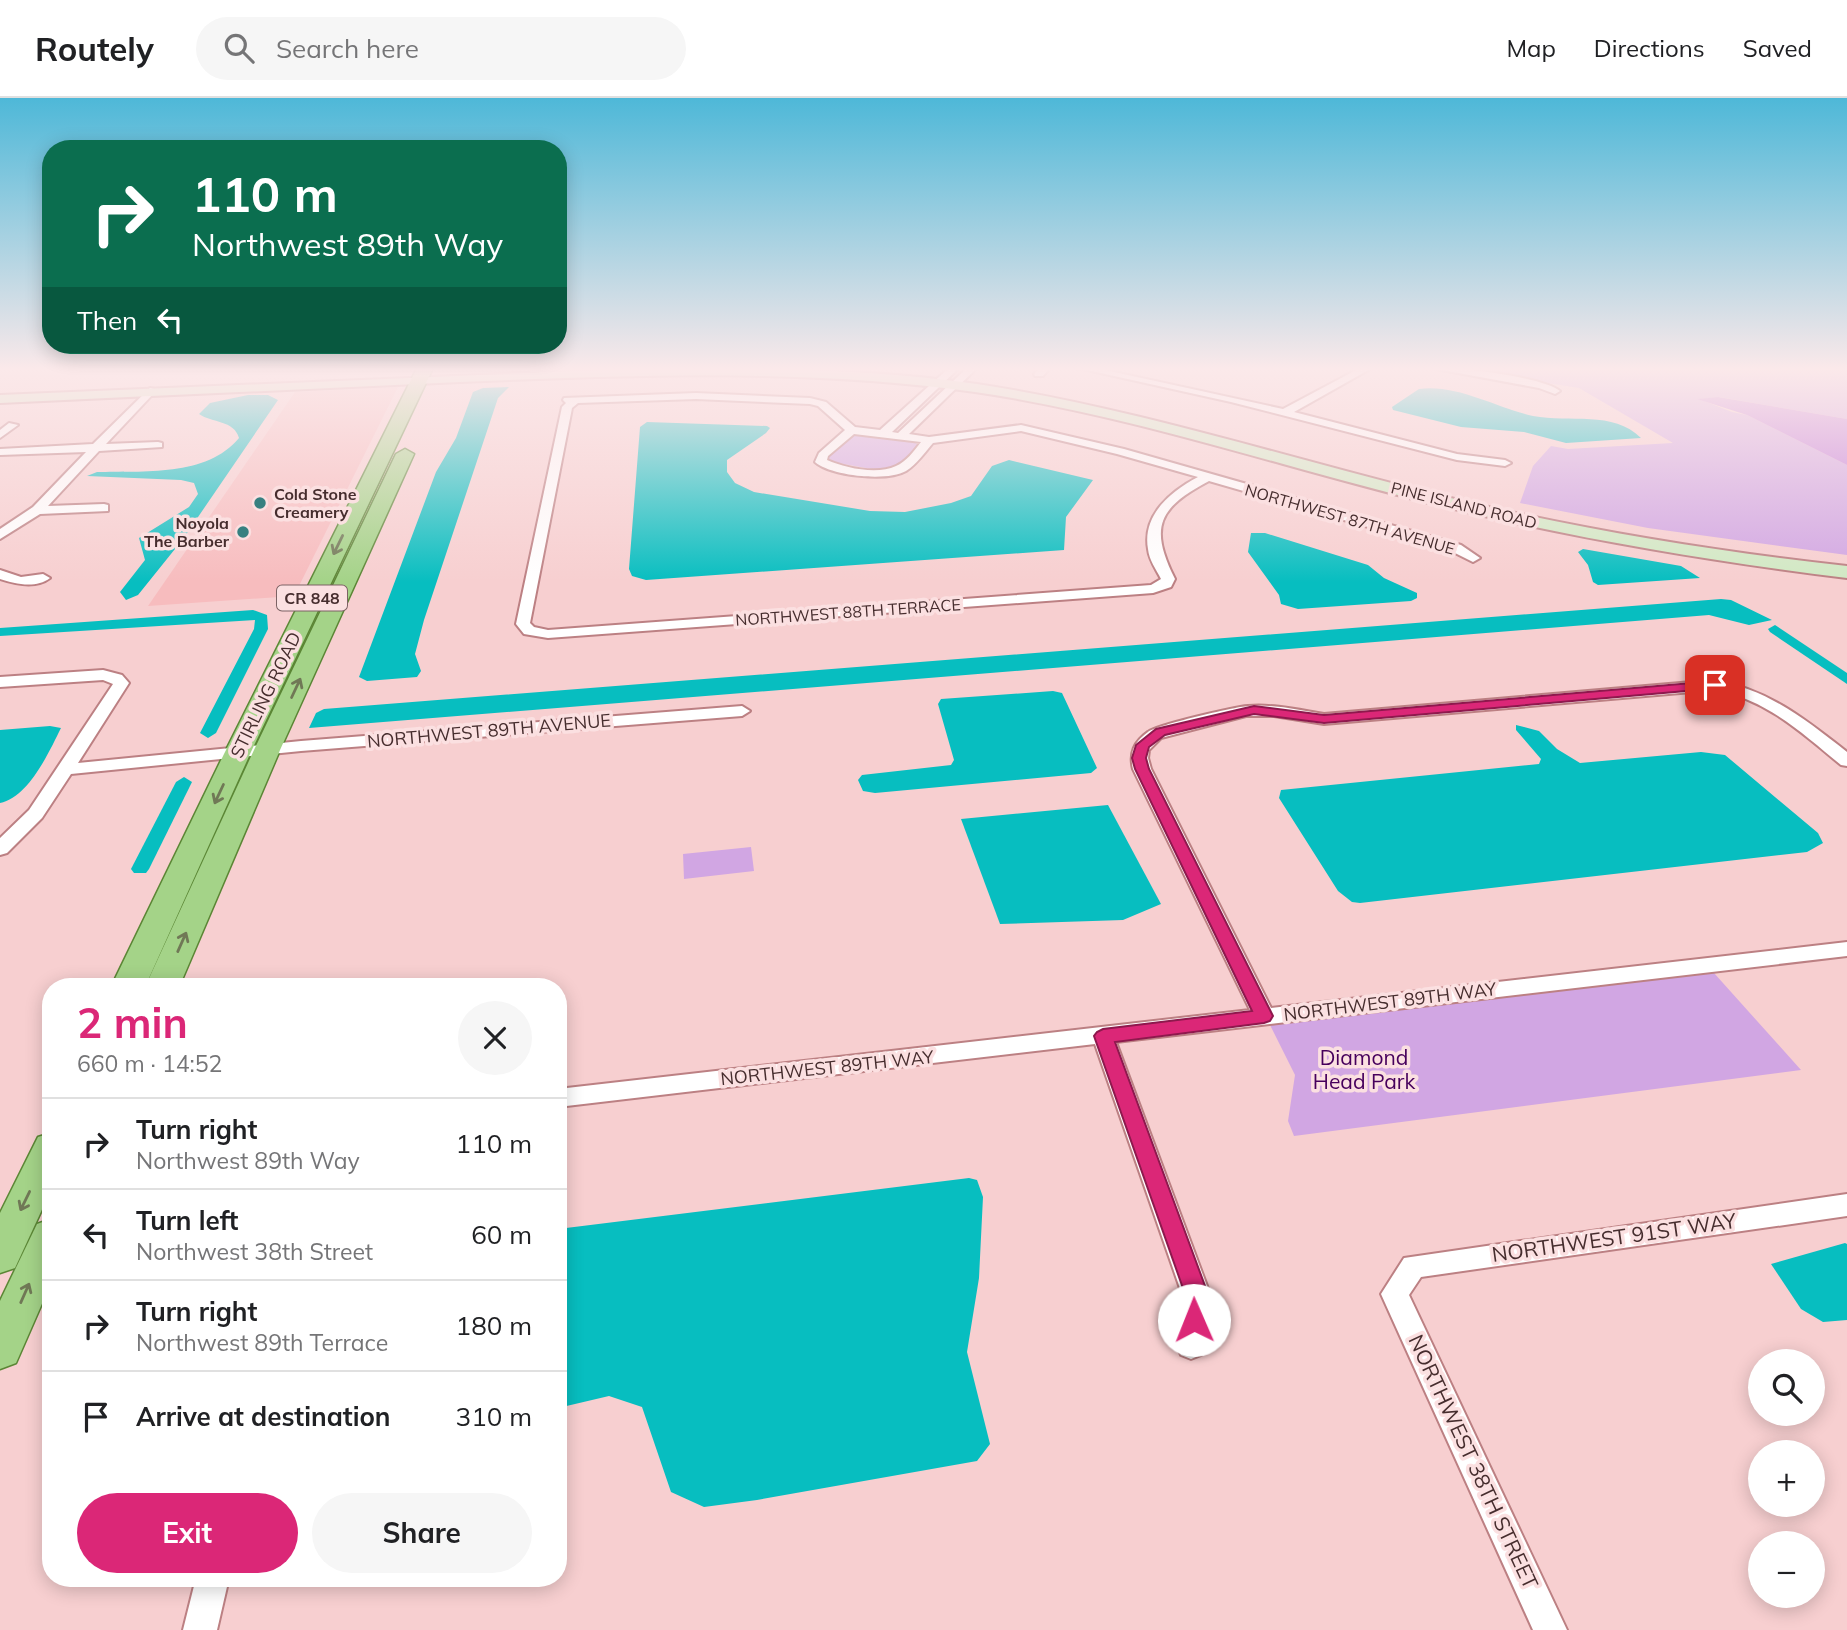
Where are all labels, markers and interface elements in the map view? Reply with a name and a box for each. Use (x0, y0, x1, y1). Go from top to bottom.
search box (196, 17, 686, 80)
text: Routely (35, 28, 154, 69)
icon: search (220, 29, 258, 67)
text: Search here (276, 32, 419, 65)
text: Map (1506, 33, 1556, 63)
text: Directions (1594, 33, 1705, 63)
text: Saved (1743, 33, 1812, 63)
text: 110 m (192, 163, 338, 224)
icon: right (77, 168, 168, 259)
text: Northwest 89th Way (192, 224, 503, 264)
icon: left (151, 301, 189, 339)
text: Then (77, 304, 137, 337)
street label: PINE ISLAND ROAD (1389, 477, 1539, 533)
street label: NORTHWEST 87TH AVENUE (1243, 479, 1457, 559)
place label: Cold Stone Creamery (274, 484, 357, 522)
marker: Cold Stone Creamery (252, 495, 268, 511)
place label: Noyola The Barber (144, 513, 230, 551)
marker: Noyola The Barber (235, 524, 251, 540)
one-way arrow (330, 534, 344, 555)
road number: CR 848 (277, 586, 347, 610)
street label: NORTHWEST 88TH TERRACE (735, 594, 961, 630)
street label: STIRLING ROAD (225, 628, 306, 762)
pin (1685, 655, 1745, 715)
icon: arrive (1696, 666, 1734, 704)
one-way arrow (290, 678, 303, 699)
street label: NORTHWEST 89TH AVENUE (366, 708, 612, 753)
one-way arrow (212, 783, 225, 805)
one-way arrow (176, 932, 189, 953)
street label: NORTHWEST 89TH WAY (1282, 977, 1499, 1026)
text: 2 min (77, 996, 188, 1049)
button: close (458, 1001, 532, 1075)
park label: Diamond Head Park (1313, 1044, 1415, 1094)
street label: NORTHWEST 89TH WAY (719, 1045, 936, 1090)
text: 660 m · 14:52 (77, 1049, 222, 1078)
text: Turn right (136, 1113, 257, 1146)
icon: right (77, 1125, 115, 1163)
text: 110 m (456, 1127, 532, 1160)
text: Northwest 89th Way (136, 1146, 360, 1175)
one-way arrow (18, 1190, 32, 1211)
text: Turn left (136, 1204, 238, 1237)
street label: NORTHWEST 91ST WAY (1490, 1207, 1738, 1267)
icon: left (77, 1216, 115, 1254)
text: 60 m (471, 1218, 532, 1251)
text: Northwest 38th Street (136, 1237, 373, 1266)
one-way arrow (19, 1283, 32, 1304)
position arrow (1157, 1283, 1231, 1357)
text: Turn right (136, 1295, 257, 1328)
icon: right (77, 1307, 115, 1345)
text: 180 m (456, 1309, 532, 1342)
text: Northwest 89th Terrace (136, 1328, 388, 1357)
street label: NORTHWEST 38TH STREET (1403, 1330, 1545, 1593)
map controls (1748, 1349, 1825, 1608)
button: search (1748, 1349, 1825, 1426)
icon: arrive (77, 1398, 115, 1436)
text: Arrive at destination (136, 1400, 391, 1433)
text: 310 m (456, 1400, 532, 1433)
button: + (1748, 1440, 1825, 1517)
button: Exit (77, 1493, 298, 1573)
button: Share (312, 1493, 532, 1573)
button: − (1748, 1531, 1825, 1608)

